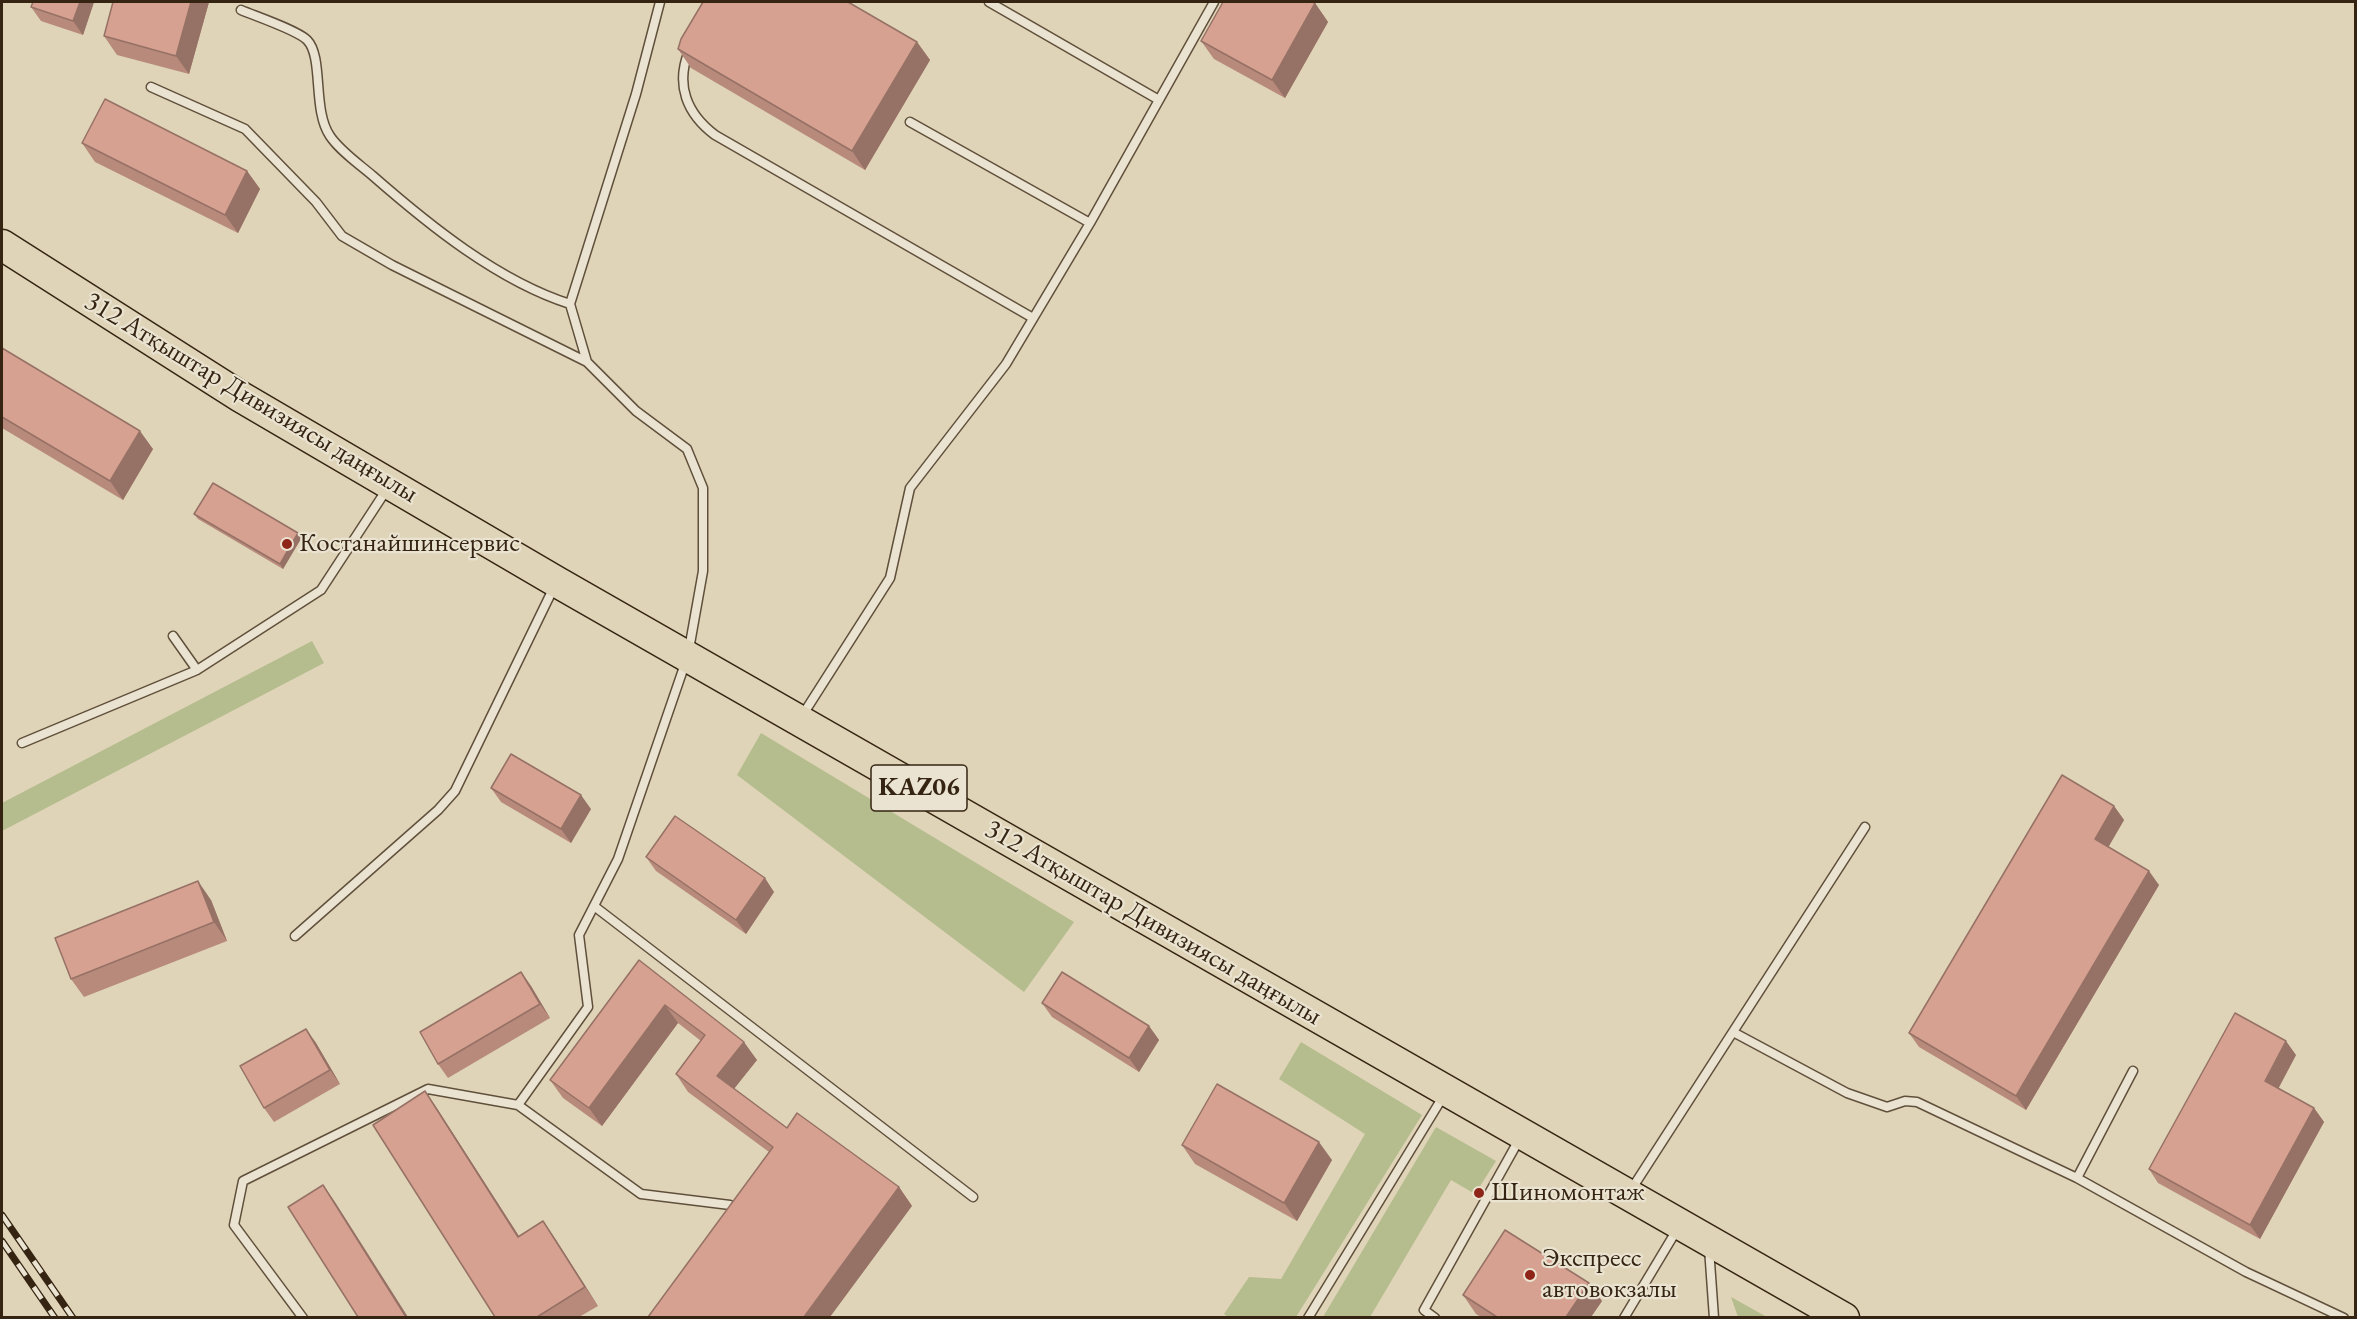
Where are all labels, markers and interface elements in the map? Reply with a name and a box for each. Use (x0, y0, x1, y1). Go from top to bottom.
street label: 312 Атқыштар Дивизиясы даңғылы (78, 285, 424, 511)
place label: Костанайшинсервис (299, 528, 520, 560)
marker: Костанайшинсервис (280, 537, 294, 551)
road number: KАZ06 (871, 765, 967, 811)
street label: 312 Атқыштар Дивизиясы даңғылы (979, 813, 1327, 1033)
place label: Шиномонтаж (1491, 1177, 1645, 1209)
marker: Шиномонтаж (1472, 1186, 1486, 1200)
place label: Экспресс автовокзалы (1542, 1243, 1677, 1306)
marker: Экспресс автовокзалы (1523, 1268, 1537, 1282)

